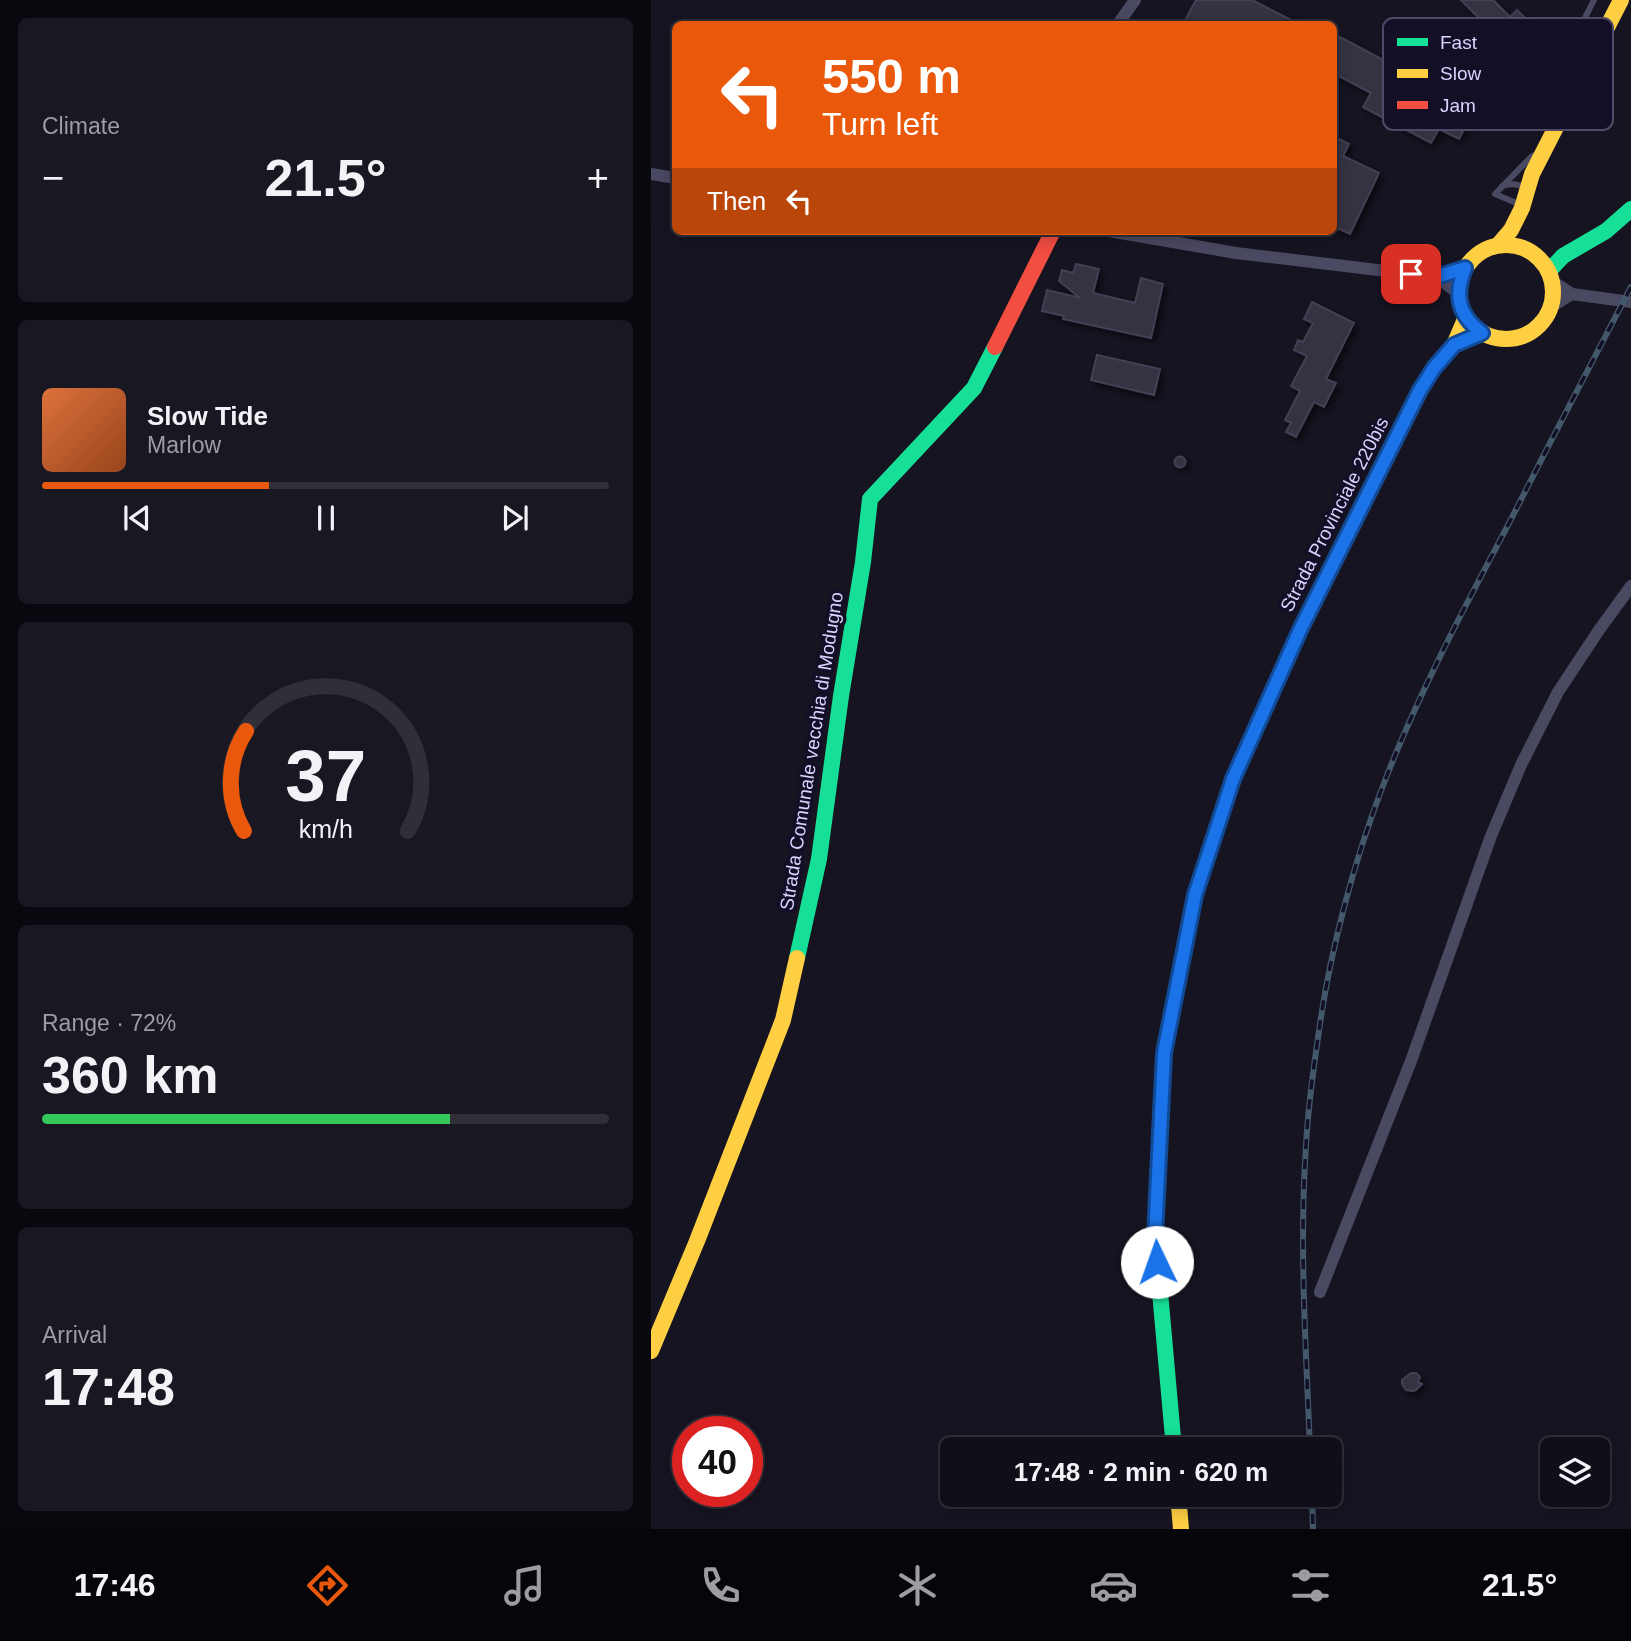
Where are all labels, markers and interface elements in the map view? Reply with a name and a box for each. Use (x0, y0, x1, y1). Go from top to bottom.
legend (1383, 18, 1613, 130)
text: Fast (1440, 32, 1478, 53)
icon: left (707, 49, 798, 140)
text: 550 m (822, 49, 961, 103)
text: Slow (1440, 63, 1481, 84)
text: Jam (1440, 95, 1476, 116)
text: Turn left (822, 106, 938, 142)
text: Climate (42, 113, 120, 139)
text: 21.5° (264, 149, 387, 207)
text: − (42, 157, 64, 199)
text: + (587, 157, 609, 199)
icon: left (780, 182, 818, 220)
text: Then (707, 186, 766, 216)
pin (1381, 244, 1441, 304)
icon: arrive (1392, 255, 1430, 293)
text: Slow Tide (147, 401, 268, 431)
street label: Strada Provinciale 220bis (1276, 413, 1393, 615)
text: Marlow (147, 432, 221, 458)
icon: previous (118, 499, 156, 537)
icon: pause (307, 499, 345, 537)
icon: next (496, 499, 534, 537)
street label: Strada Comunale vecchia di Modugno (776, 590, 847, 912)
text: 37 (285, 735, 366, 816)
text: km/h (298, 814, 353, 842)
text: Range · 72% (42, 1010, 176, 1036)
text: 360 km (42, 1046, 218, 1104)
position arrow (1120, 1225, 1194, 1299)
text: Arrival (42, 1322, 107, 1348)
text: 17:48 (42, 1358, 175, 1416)
speed limit sign: 40 (672, 1416, 763, 1507)
map controls (1540, 1437, 1610, 1507)
button: layers (1540, 1437, 1610, 1507)
text: 17:48 · 2 min · 620 m (1014, 1457, 1268, 1487)
icon: directions (303, 1561, 352, 1610)
icon: music (500, 1561, 549, 1610)
icon: phone (696, 1561, 745, 1610)
icon: climate (893, 1561, 942, 1610)
icon: car (1089, 1561, 1138, 1610)
icon: filters (1286, 1561, 1335, 1610)
text: 17:46 (74, 1567, 156, 1603)
text: 21.5° (1482, 1567, 1557, 1603)

